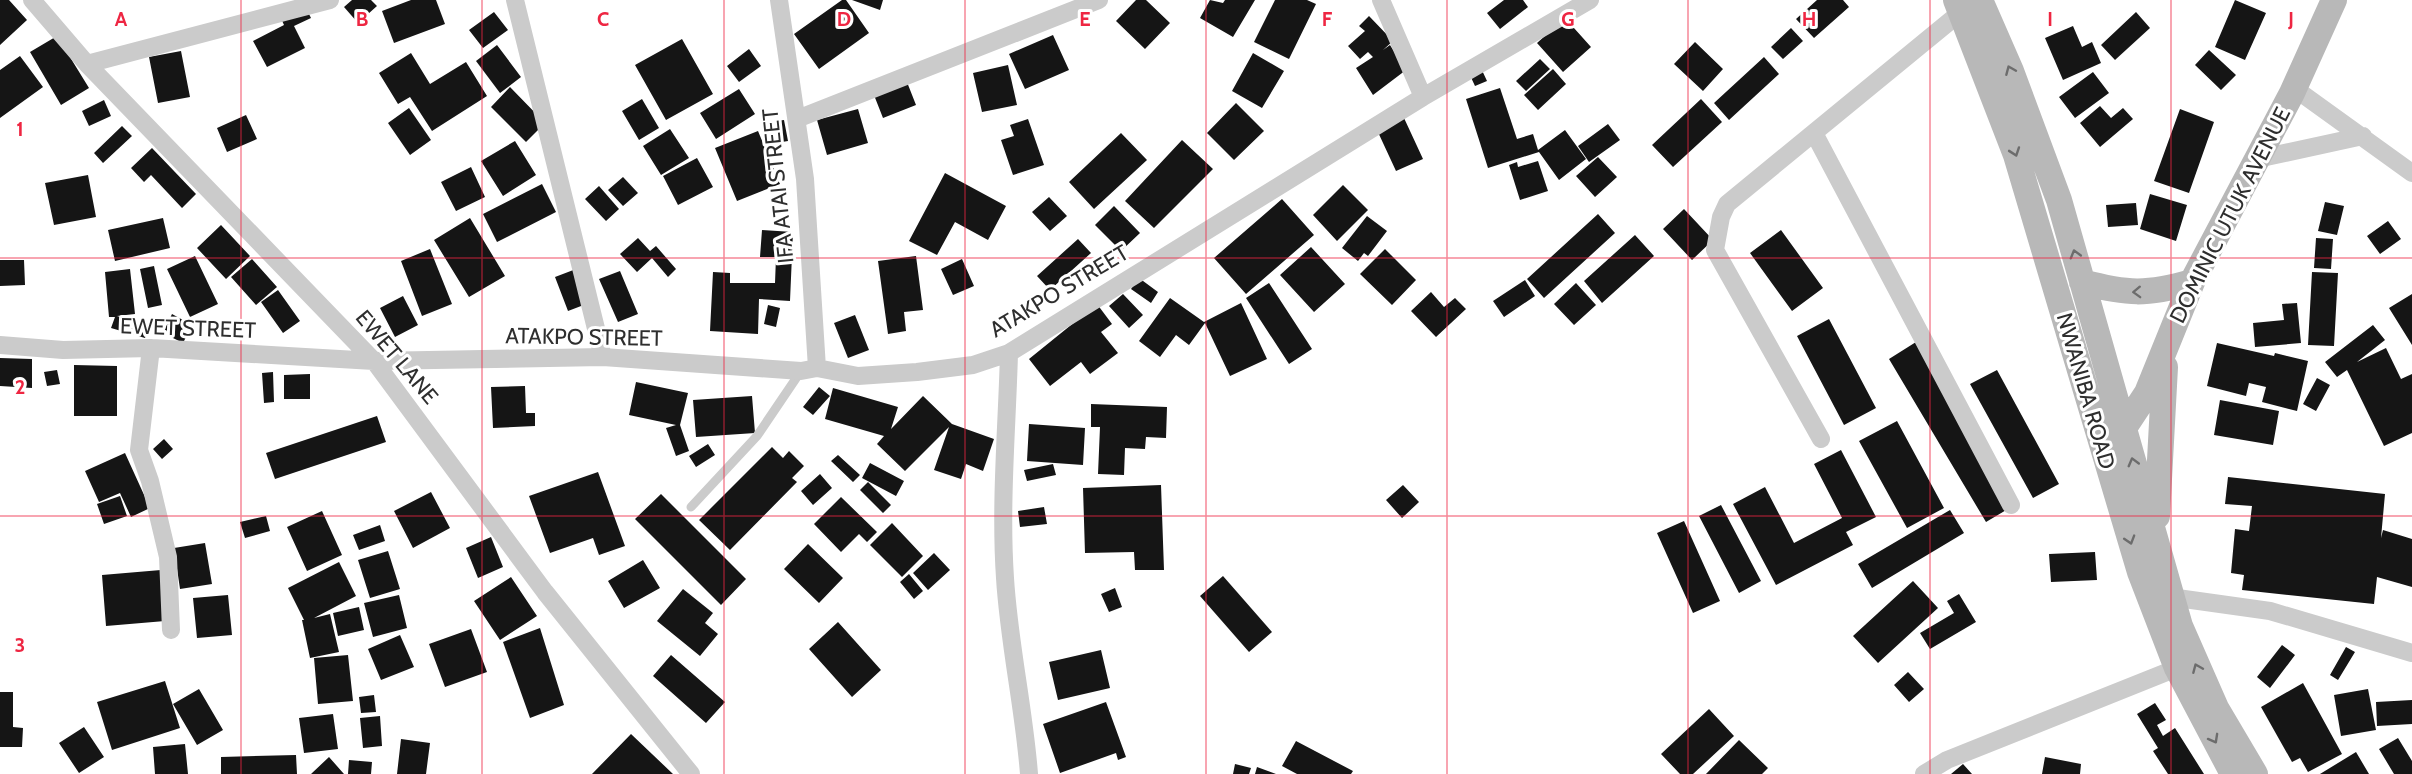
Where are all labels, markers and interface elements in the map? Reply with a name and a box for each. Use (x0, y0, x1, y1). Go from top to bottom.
text: A (115, 7, 128, 31)
text: B (356, 7, 368, 31)
text: C (597, 7, 609, 31)
text: D (837, 7, 851, 31)
text: E (1079, 7, 1091, 31)
text: F (1322, 7, 1333, 31)
text: G (1561, 7, 1575, 31)
text: H (1802, 7, 1816, 31)
text: I (2047, 7, 2053, 31)
text: J (2287, 7, 2294, 31)
one-way arrow (2005, 65, 2017, 76)
street label: DOMINIC UTUK AVENUE (2164, 103, 2296, 327)
street label: IFA ATAI STREET (756, 107, 800, 265)
text: 1 (16, 117, 24, 141)
one-way arrow (2008, 146, 2021, 157)
street label: ATAKPO STREET (985, 239, 1134, 343)
one-way arrow (2070, 249, 2082, 260)
one-way arrow (2133, 286, 2142, 299)
street label: EWET LANE (350, 305, 444, 409)
street label: NWANIBA ROAD (2051, 310, 2121, 472)
street label: EWET STREET (120, 312, 257, 344)
street label: ATAKPO STREET (505, 322, 663, 352)
text: 2 (15, 375, 25, 399)
one-way arrow (2128, 457, 2141, 467)
one-way arrow (2123, 535, 2136, 545)
text: 3 (15, 633, 25, 657)
one-way arrow (2192, 663, 2204, 674)
one-way arrow (2207, 733, 2218, 743)

